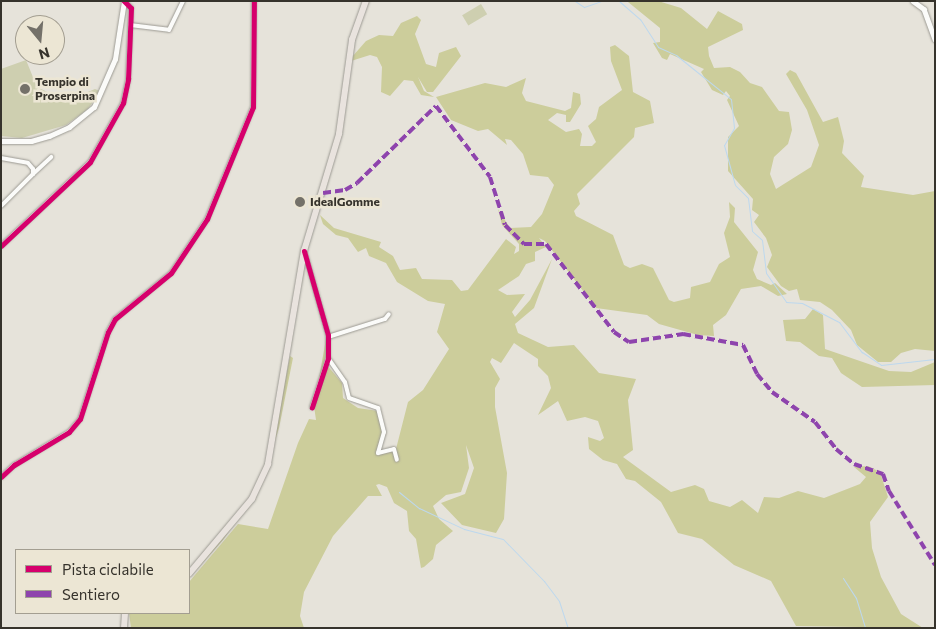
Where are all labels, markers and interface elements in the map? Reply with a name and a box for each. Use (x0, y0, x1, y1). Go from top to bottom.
north arrow (15, 15, 65, 65)
text: N (37, 44, 52, 64)
place label: Tempio di Proserpina (35, 75, 95, 103)
marker: Tempio di Proserpina (19, 83, 31, 95)
place label: IdealGomme (310, 195, 380, 209)
marker: IdealGomme (294, 196, 306, 208)
legend (15, 549, 190, 614)
text: Pista ciclabile (62, 560, 154, 578)
text: Sentiero (62, 585, 120, 603)

